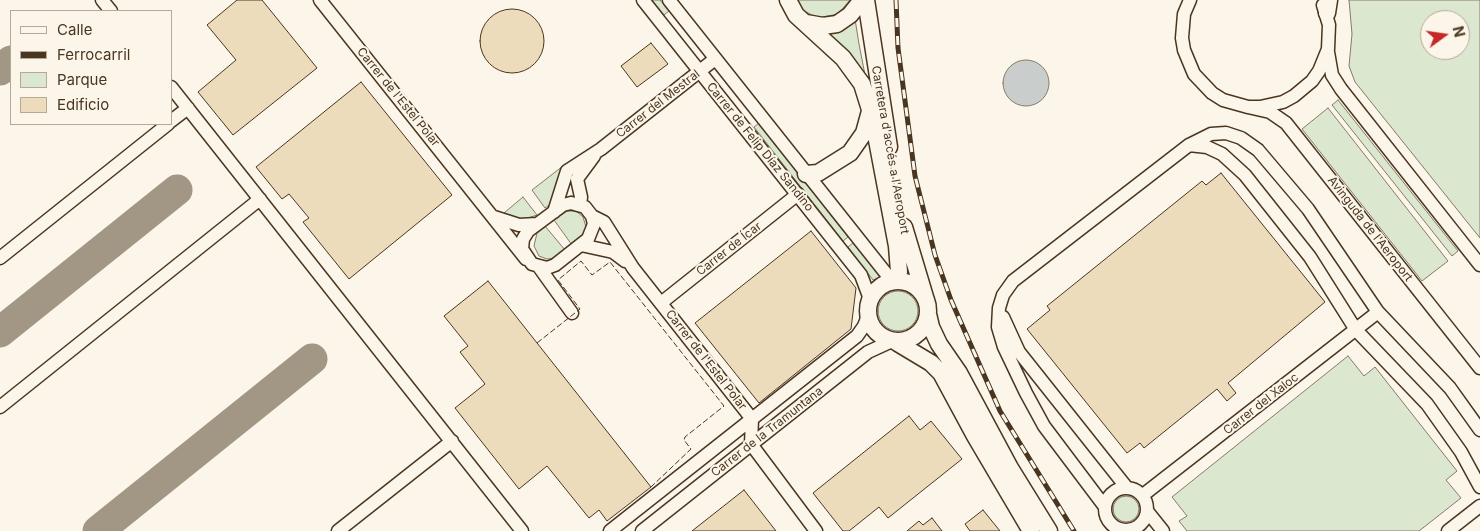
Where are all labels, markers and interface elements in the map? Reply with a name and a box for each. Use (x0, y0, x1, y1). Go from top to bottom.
legend (10, 10, 172, 125)
north arrow (1420, 10, 1470, 60)
text: Calle (57, 20, 92, 39)
text: N (1450, 24, 1469, 39)
text: Ferrocarril (57, 45, 130, 64)
street label: Carrer de l'Estel Polar (354, 45, 442, 149)
street label: Carretera d'accés a l'Aeroport (868, 65, 912, 235)
street label: Carrer del Mestral (613, 67, 703, 141)
text: Parque (57, 70, 107, 89)
street label: Carrer de Felip Díaz Sandino (704, 80, 816, 214)
text: Edificio (57, 95, 109, 114)
street label: Avinguda de l'Aeroport (1325, 174, 1415, 284)
street label: Carrer de Ícar (694, 219, 764, 279)
street label: Carrer de l'Estel Polar (662, 307, 750, 413)
street label: Carrer del Xaloc (1221, 370, 1301, 438)
street label: Carrer de la Tramuntana (708, 384, 826, 480)

